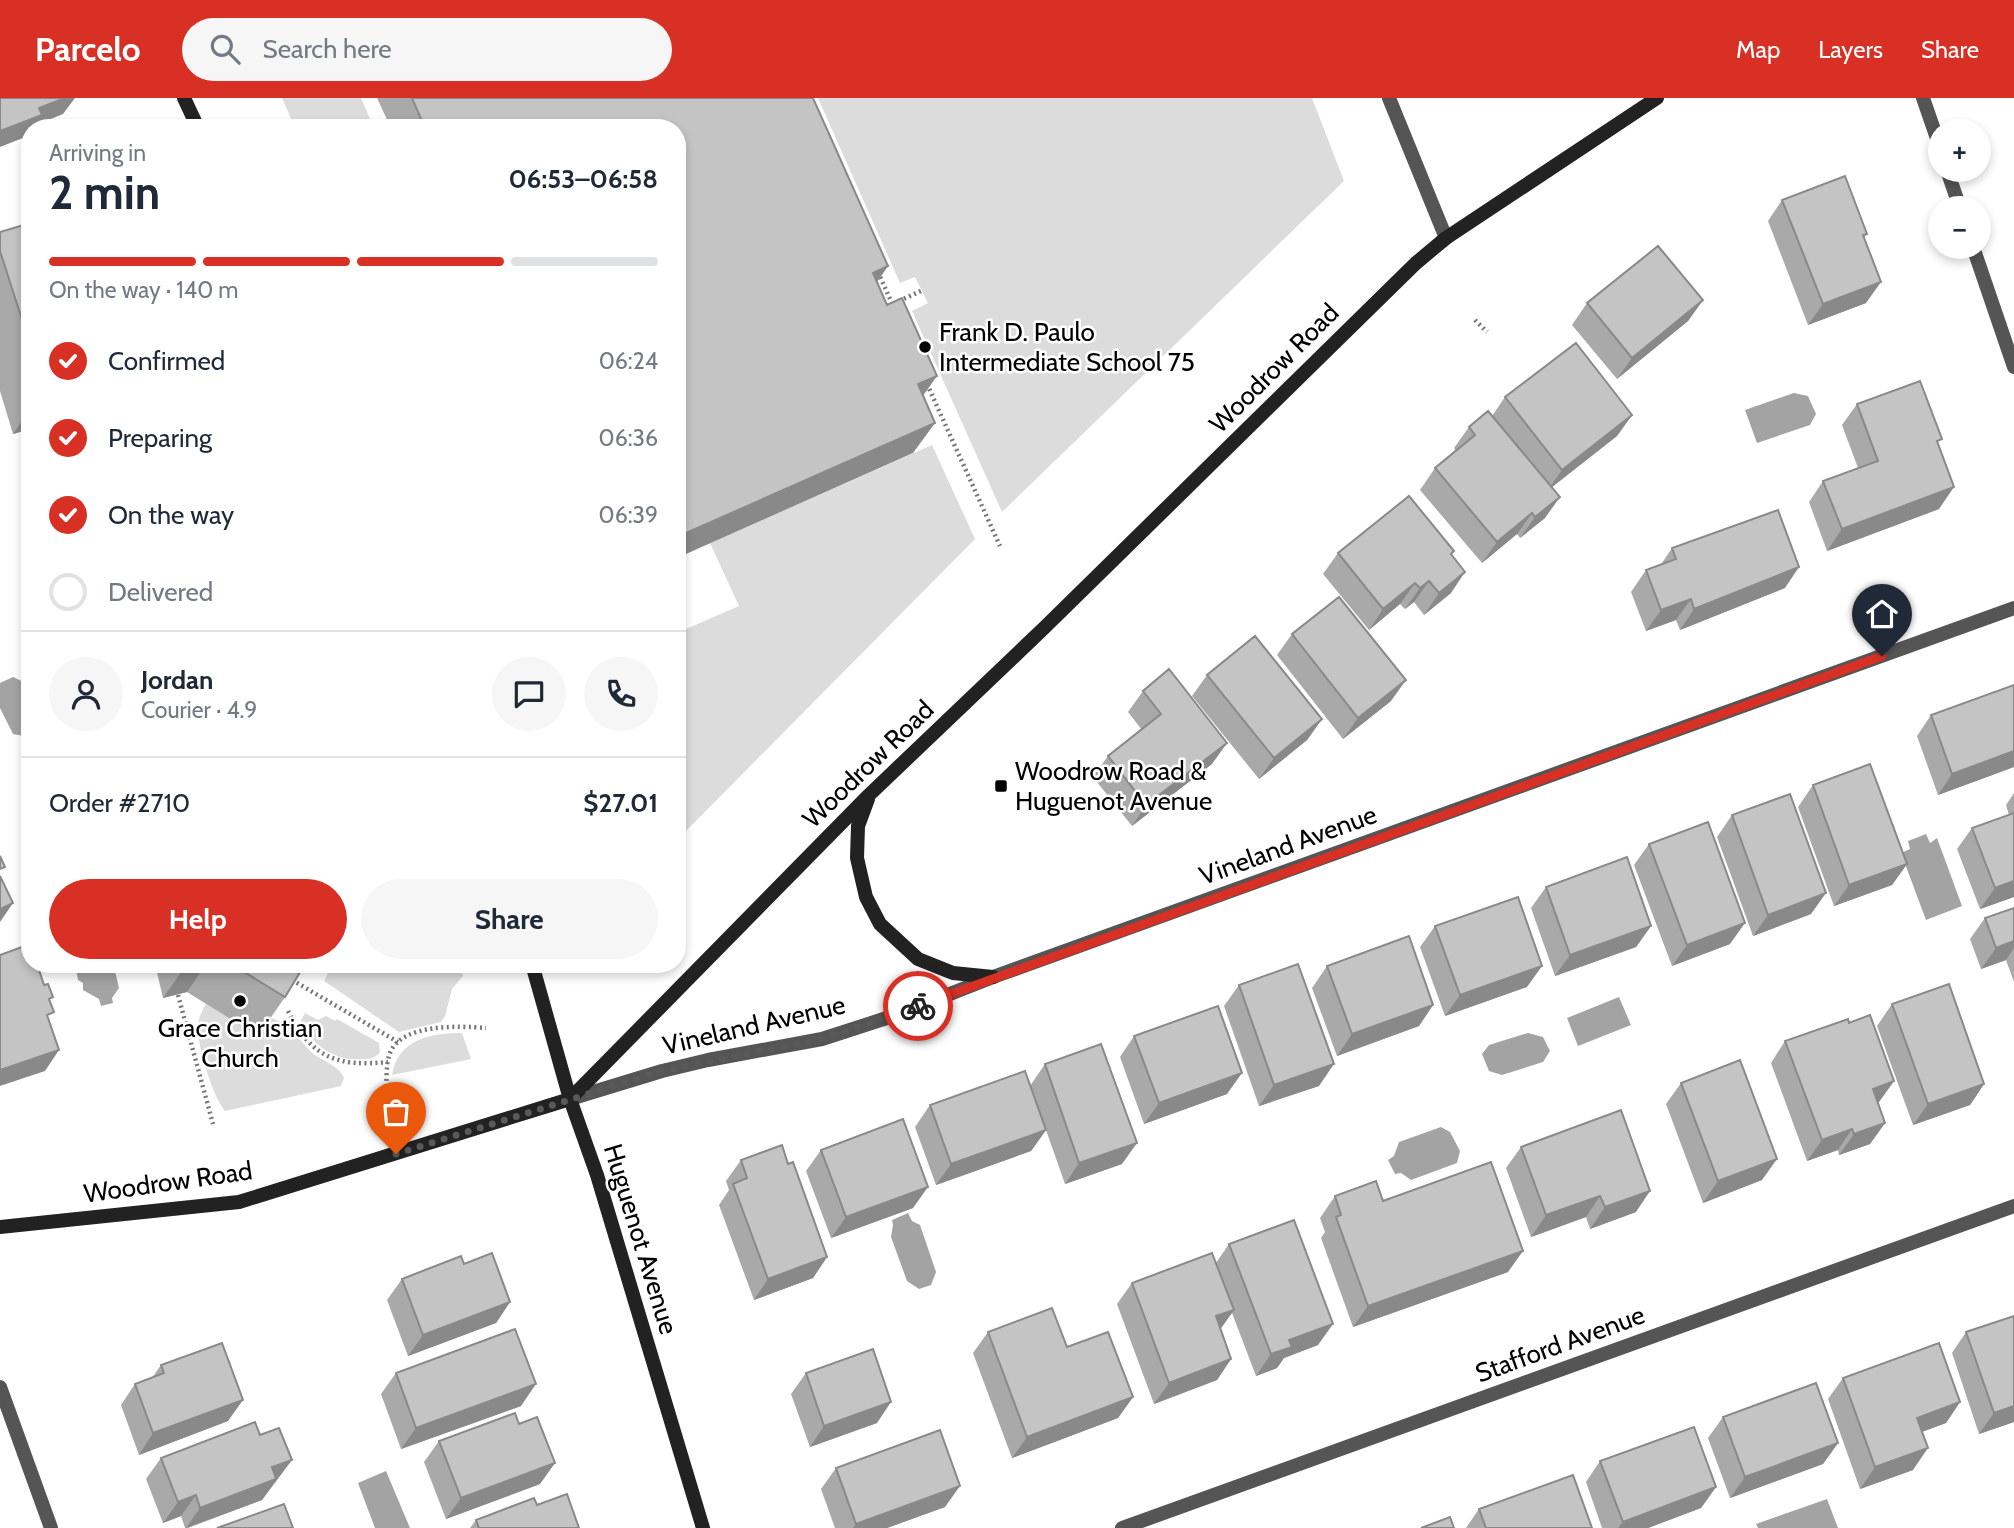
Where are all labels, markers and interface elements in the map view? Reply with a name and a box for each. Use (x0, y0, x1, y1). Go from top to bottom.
search box (182, 18, 672, 81)
text: Parcelo (35, 29, 140, 69)
icon: search (206, 30, 244, 68)
text: Search here (262, 33, 392, 65)
text: Map (1736, 35, 1780, 64)
text: Layers (1818, 35, 1883, 64)
text: Share (1921, 35, 1979, 64)
map controls (1928, 119, 1991, 259)
button: + (1928, 119, 1991, 182)
text: Arriving in (49, 139, 146, 167)
text: 06:53–06:58 (508, 163, 658, 195)
text: 2 min (49, 165, 160, 221)
button: − (1928, 196, 1991, 259)
text: On the way · 140 m (49, 276, 239, 304)
street label: Woodrow Road (1203, 297, 1345, 439)
place label: Frank D. Paulo Intermediate School 75 (939, 316, 1195, 378)
marker: Frank D. Paulo Intermediate School 75 (917, 339, 933, 355)
icon: check (49, 342, 87, 380)
text: Confirmed (108, 345, 225, 377)
text: 06:24 (599, 347, 658, 375)
icon: check (49, 419, 87, 457)
text: Preparing (108, 422, 212, 454)
text: 06:36 (599, 424, 658, 452)
icon: check (49, 496, 87, 534)
text: On the way (108, 499, 234, 531)
text: 06:39 (599, 501, 658, 529)
text: Delivered (108, 576, 213, 608)
pin (1852, 584, 1912, 656)
icon: home (1863, 595, 1901, 633)
button: person (49, 657, 123, 731)
button: chat (492, 657, 566, 731)
button: phone (584, 657, 658, 731)
text: Jordan (141, 664, 213, 696)
street label: Woodrow Road (796, 694, 940, 834)
text: Courier · 4.9 (141, 696, 257, 724)
place label: Woodrow Road & Huguenot Avenue (1015, 755, 1212, 817)
marker: Woodrow Road & Huguenot Avenue (993, 778, 1009, 794)
text: Order #2710 (49, 787, 190, 819)
text: $27.01 (583, 787, 658, 819)
street label: Vineland Avenue (1195, 798, 1381, 892)
button: Help (49, 879, 347, 959)
button: Share (361, 879, 658, 959)
courier (883, 971, 953, 1041)
icon: bike (899, 987, 937, 1025)
street label: Vineland Avenue (660, 988, 848, 1062)
marker: Grace Christian Church (232, 993, 248, 1009)
place label: Grace Christian Church (158, 1012, 322, 1074)
pin (366, 1082, 426, 1154)
icon: bag (377, 1093, 415, 1131)
street label: Huguenot Avenue (597, 1140, 685, 1338)
street label: Woodrow Road (82, 1154, 254, 1210)
street label: Stafford Avenue (1471, 1299, 1649, 1389)

